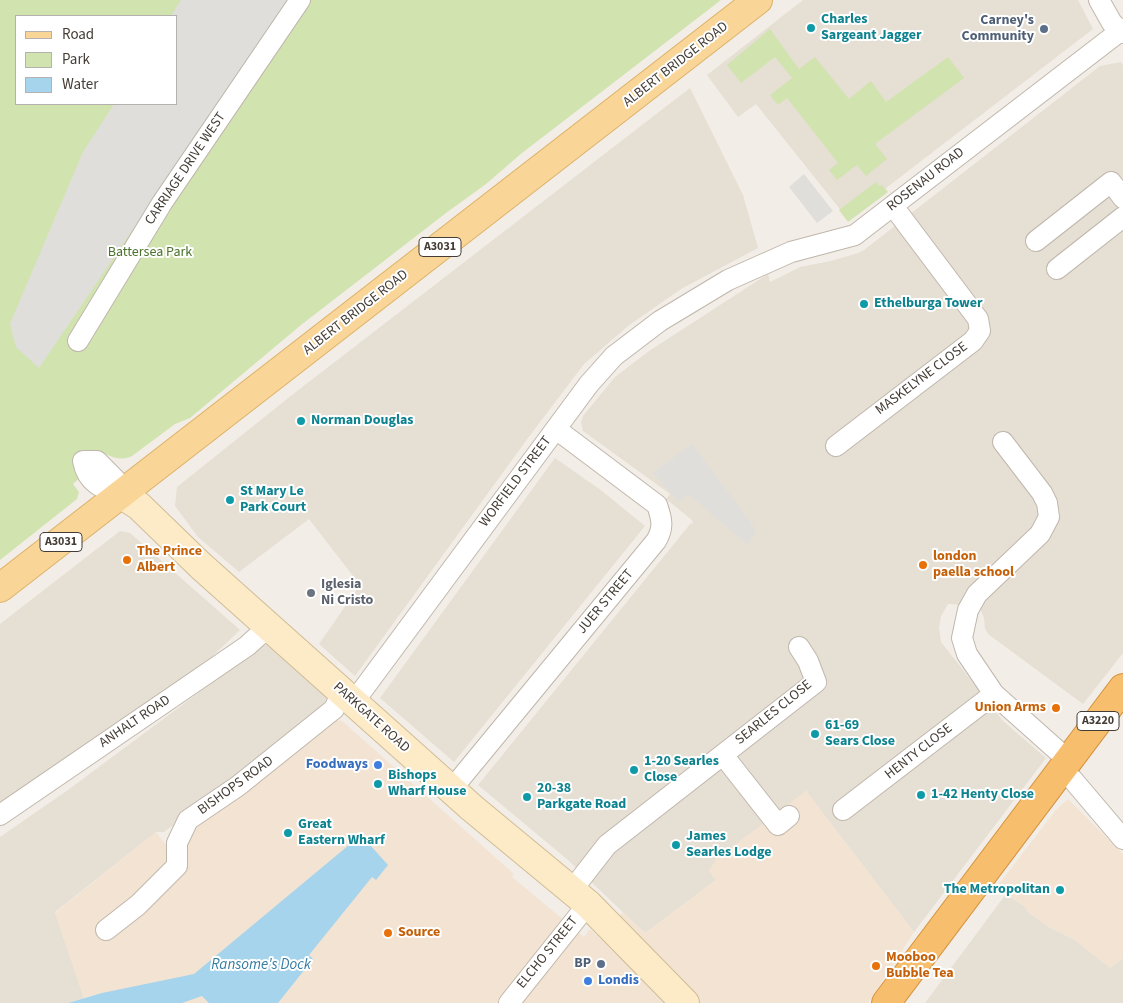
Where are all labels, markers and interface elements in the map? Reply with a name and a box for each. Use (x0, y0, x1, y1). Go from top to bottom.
place label: Charles Sargeant Jagger (821, 12, 921, 44)
place label: Carney's Community (962, 13, 1034, 46)
legend (15, 15, 178, 105)
street label: ALBERT BRIDGE ROAD (620, 19, 732, 111)
marker: Charles Sargeant Jagger (805, 22, 817, 34)
marker: Carney's Community (1038, 23, 1050, 35)
text: Road (62, 24, 94, 45)
text: Park (62, 49, 90, 70)
text: Water (62, 74, 98, 95)
street label: CARRIAGE DRIVE WEST (142, 109, 230, 229)
street label: ROSENAU ROAD (884, 145, 968, 215)
road number: A3031 (419, 238, 461, 256)
park label: Battersea Park (108, 245, 192, 261)
street label: ALBERT BRIDGE ROAD (300, 267, 412, 359)
place label: Ethelburga Tower (874, 296, 983, 312)
marker: Ethelburga Tower (858, 298, 870, 310)
street label: MASKELYNE CLOSE (873, 339, 971, 419)
place label: Norman Douglas (311, 413, 414, 429)
marker: Norman Douglas (295, 415, 307, 427)
street label: WORFIELD STREET (476, 433, 556, 531)
place label: St Mary Le Park Court (240, 484, 306, 516)
marker: St Mary Le Park Court (224, 494, 236, 506)
road number: A3031 (40, 532, 82, 552)
place label: The Prince Albert (137, 544, 202, 576)
place label: london paella school (933, 549, 1014, 582)
marker: The Prince Albert (121, 554, 133, 566)
marker: london paella school (917, 559, 929, 571)
street label: JUER STREET (574, 566, 638, 638)
place label: Iglesia Ni Cristo (321, 577, 373, 610)
marker: Iglesia Ni Cristo (305, 587, 317, 599)
street label: SEARLES CLOSE (732, 677, 816, 749)
street label: PARKGATE ROAD (329, 679, 413, 757)
street label: ANHALT ROAD (96, 692, 174, 752)
place label: Union Arms (974, 700, 1046, 716)
marker: Union Arms (1050, 702, 1062, 714)
road number: A3220 (1077, 711, 1119, 730)
place label: 61-69 Sears Close (825, 718, 895, 750)
street label: HENTY CLOSE (882, 720, 956, 784)
marker: 61-69 Sears Close (809, 728, 821, 740)
street label: BISHOPS ROAD (195, 753, 277, 819)
place label: 1-20 Searles Close (644, 754, 719, 786)
place label: Foodways (306, 757, 368, 773)
marker: Foodways (372, 759, 384, 771)
marker: 1-20 Searles Close (628, 764, 640, 776)
place label: Bishops Wharf House (388, 768, 467, 800)
marker: Bishops Wharf House (372, 778, 384, 790)
place label: 20-38 Parkgate Road (537, 781, 626, 814)
place label: 1-42 Henty Close (931, 787, 1034, 803)
marker: 1-42 Henty Close (915, 789, 927, 801)
marker: 20-38 Parkgate Road (521, 791, 533, 803)
place label: Great Eastern Wharf (298, 817, 385, 850)
marker: Great Eastern Wharf (282, 827, 294, 839)
place label: James Searles Lodge (686, 829, 771, 862)
marker: James Searles Lodge (670, 839, 682, 851)
place label: The Metropolitan (944, 882, 1050, 898)
marker: The Metropolitan (1054, 884, 1066, 896)
street label: ELCHO STREET (514, 914, 582, 992)
place label: Source (398, 925, 440, 941)
marker: Source (382, 927, 394, 939)
place label: Mooboo Bubble Tea (886, 950, 954, 982)
place label: BP (574, 956, 591, 972)
water label: Ransome's Dock (211, 957, 311, 975)
marker: BP (595, 958, 607, 970)
marker: Mooboo Bubble Tea (870, 960, 882, 972)
place label: Londis (598, 973, 639, 989)
marker: Londis (582, 975, 594, 987)

